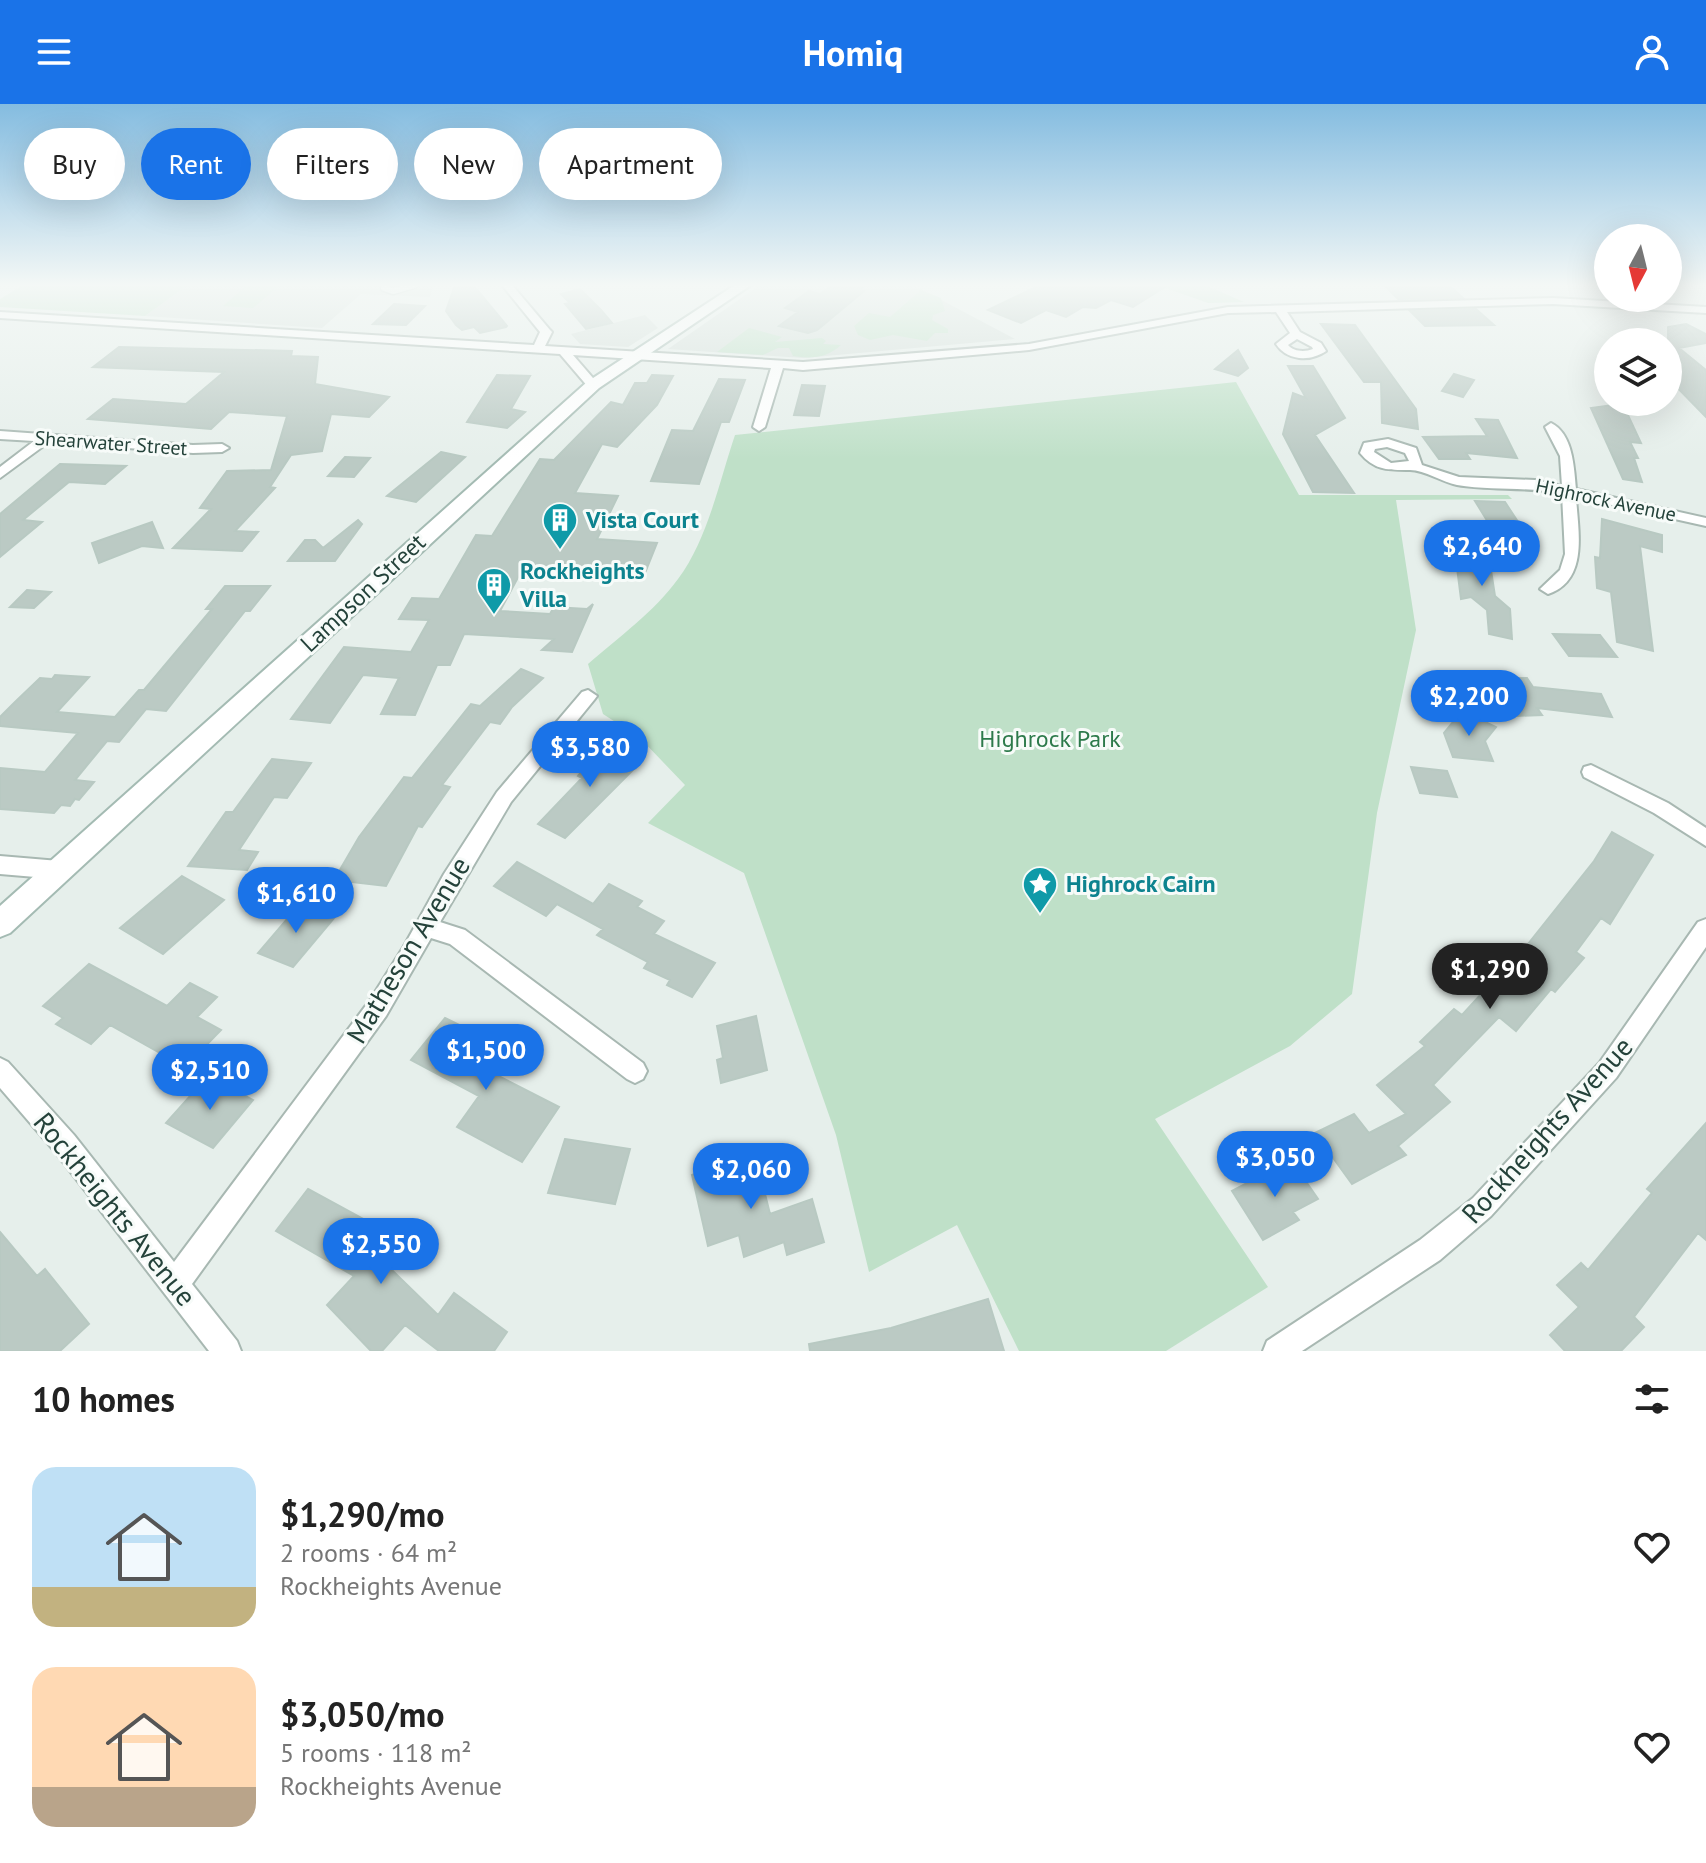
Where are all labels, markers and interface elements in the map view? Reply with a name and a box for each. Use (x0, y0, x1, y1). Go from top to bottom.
text: Homiq (803, 29, 903, 76)
icon: menu (32, 30, 76, 74)
icon: person (1630, 30, 1674, 74)
chip: Buy (24, 128, 125, 200)
chip: Rent (141, 128, 251, 200)
chip: Filters (267, 128, 398, 200)
chip: New (414, 128, 523, 200)
chip: Apartment (539, 128, 722, 200)
north arrow (1594, 224, 1682, 312)
map controls (1594, 224, 1682, 416)
button: layers (1594, 328, 1682, 416)
street label: Shearwater Street (34, 425, 188, 461)
street label: Highrock Avenue (1533, 472, 1679, 528)
building icon: Vista Court (541, 501, 579, 551)
place label: Vista Court (585, 504, 700, 535)
pin: $2,640 (1417, 520, 1547, 588)
street label: Lampson Street (294, 527, 432, 659)
text: $2,640 (1442, 529, 1522, 562)
place label: Rockheights Villa (519, 555, 645, 614)
building icon: Rockheights Villa (475, 566, 513, 616)
pin: $2,200 (1404, 670, 1534, 738)
text: $2,200 (1429, 679, 1509, 712)
pin: $3,580 (525, 721, 655, 789)
park label: Highrock Park (979, 723, 1121, 754)
text: $3,580 (550, 730, 630, 763)
street label: Matheson Avenue (337, 850, 478, 1050)
place icon: Highrock Cairn (1021, 865, 1059, 915)
pin: $1,610 (231, 867, 361, 935)
place label: Highrock Cairn (1066, 868, 1216, 899)
text: $1,610 (256, 876, 336, 909)
pin: $1,290 (1425, 943, 1555, 1011)
text: $1,290 (1450, 952, 1530, 985)
pin: $1,500 (421, 1024, 551, 1092)
street label: Rockheights Avenue (1453, 1028, 1640, 1231)
text: $1,500 (446, 1033, 526, 1066)
pin: $2,510 (145, 1044, 275, 1112)
text: $2,510 (170, 1053, 250, 1086)
street label: Rockheights Avenue (26, 1104, 205, 1313)
pin: $3,050 (1210, 1131, 1340, 1199)
text: $3,050 (1235, 1140, 1315, 1173)
pin: $2,060 (686, 1143, 816, 1211)
text: $2,060 (711, 1152, 791, 1185)
pin: $2,550 (316, 1218, 446, 1286)
text: $2,550 (341, 1227, 421, 1260)
text: 10 homes (32, 1377, 175, 1421)
icon: filters (1630, 1377, 1674, 1421)
text: $1,290/mo (280, 1492, 444, 1536)
icon: home (96, 1499, 192, 1595)
icon: heart (1630, 1525, 1674, 1569)
text: 2 rooms · 64 m² (280, 1536, 457, 1569)
text: Rockheights Avenue (280, 1569, 502, 1602)
text: $3,050/mo (280, 1692, 444, 1736)
icon: home (96, 1699, 192, 1795)
icon: heart (1630, 1725, 1674, 1769)
text: 5 rooms · 118 m² (280, 1736, 472, 1769)
text: Rockheights Avenue (280, 1769, 502, 1802)

